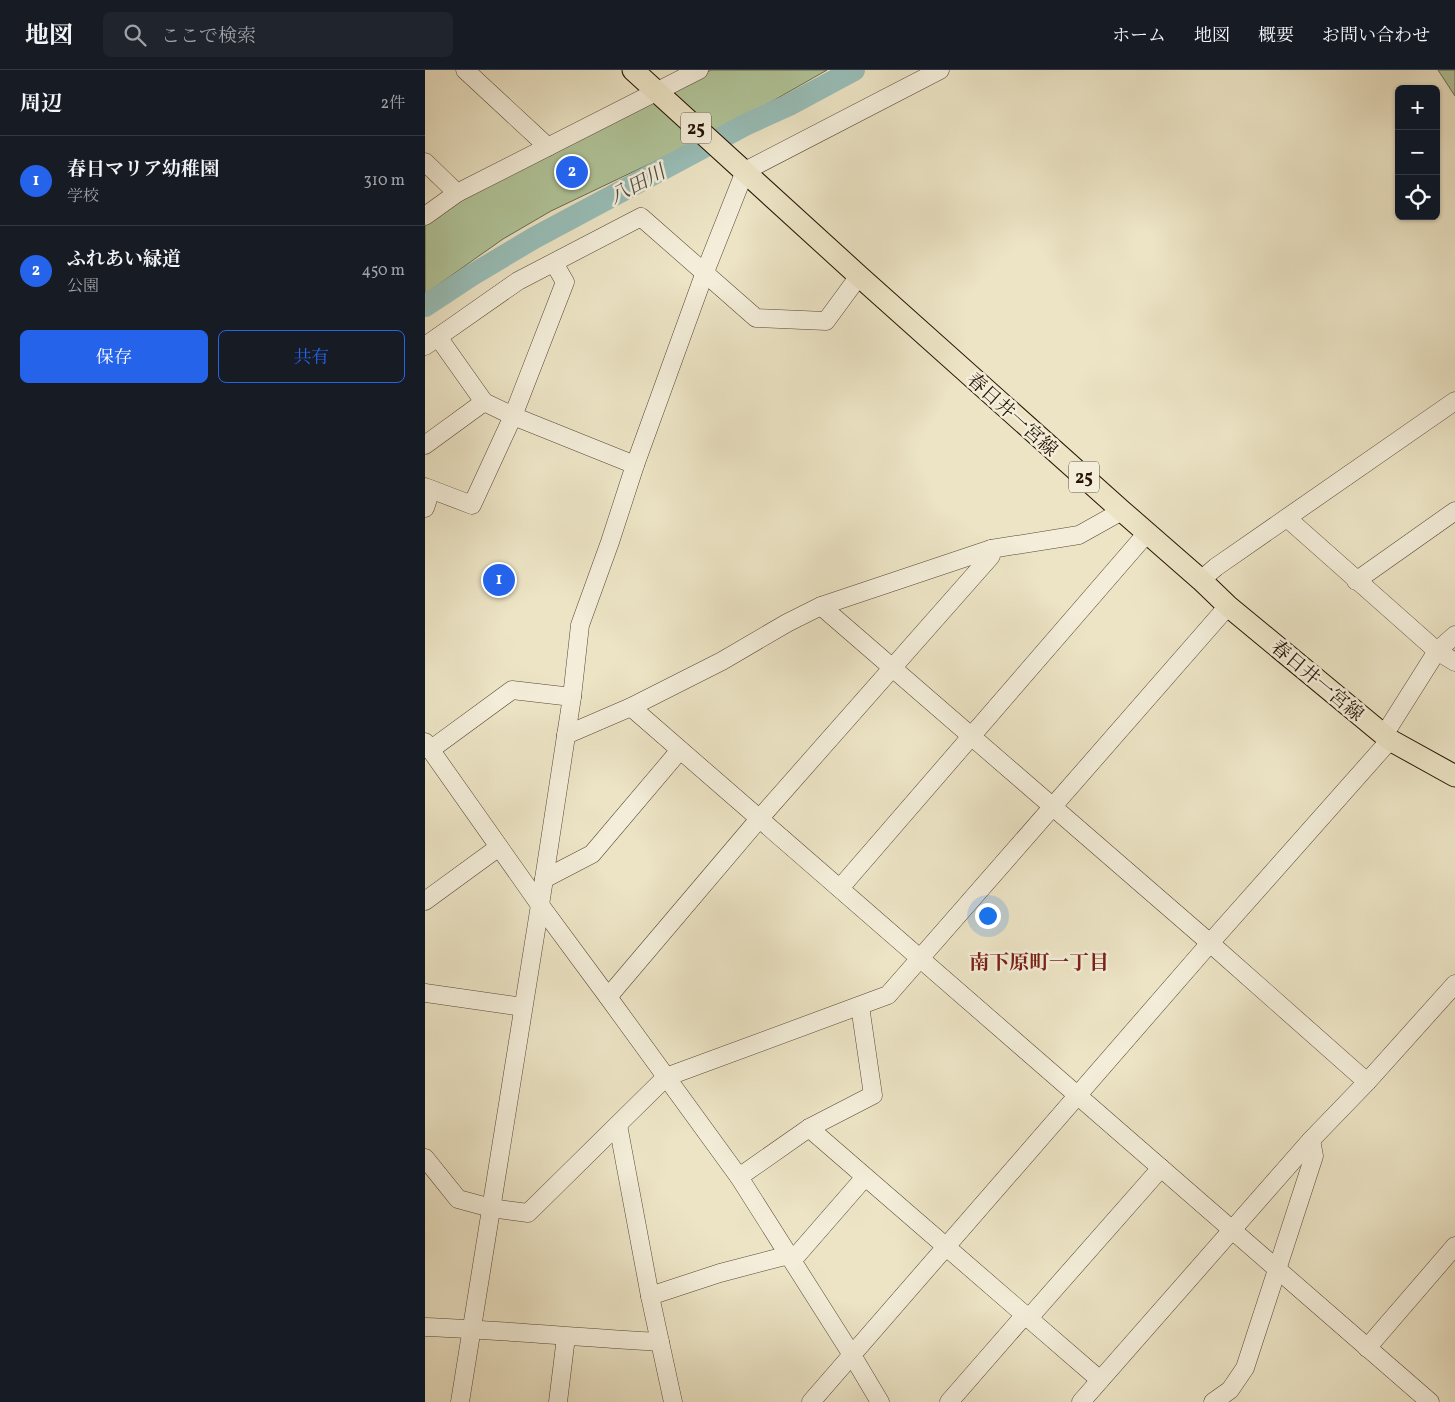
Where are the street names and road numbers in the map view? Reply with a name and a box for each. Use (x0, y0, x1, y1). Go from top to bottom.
road number: 25 (681, 112, 711, 144)
street label: 春日井一宮線 (961, 368, 1063, 463)
road number: 25 (1069, 462, 1099, 492)
street label: 春日井一宮線 (1265, 635, 1369, 728)

